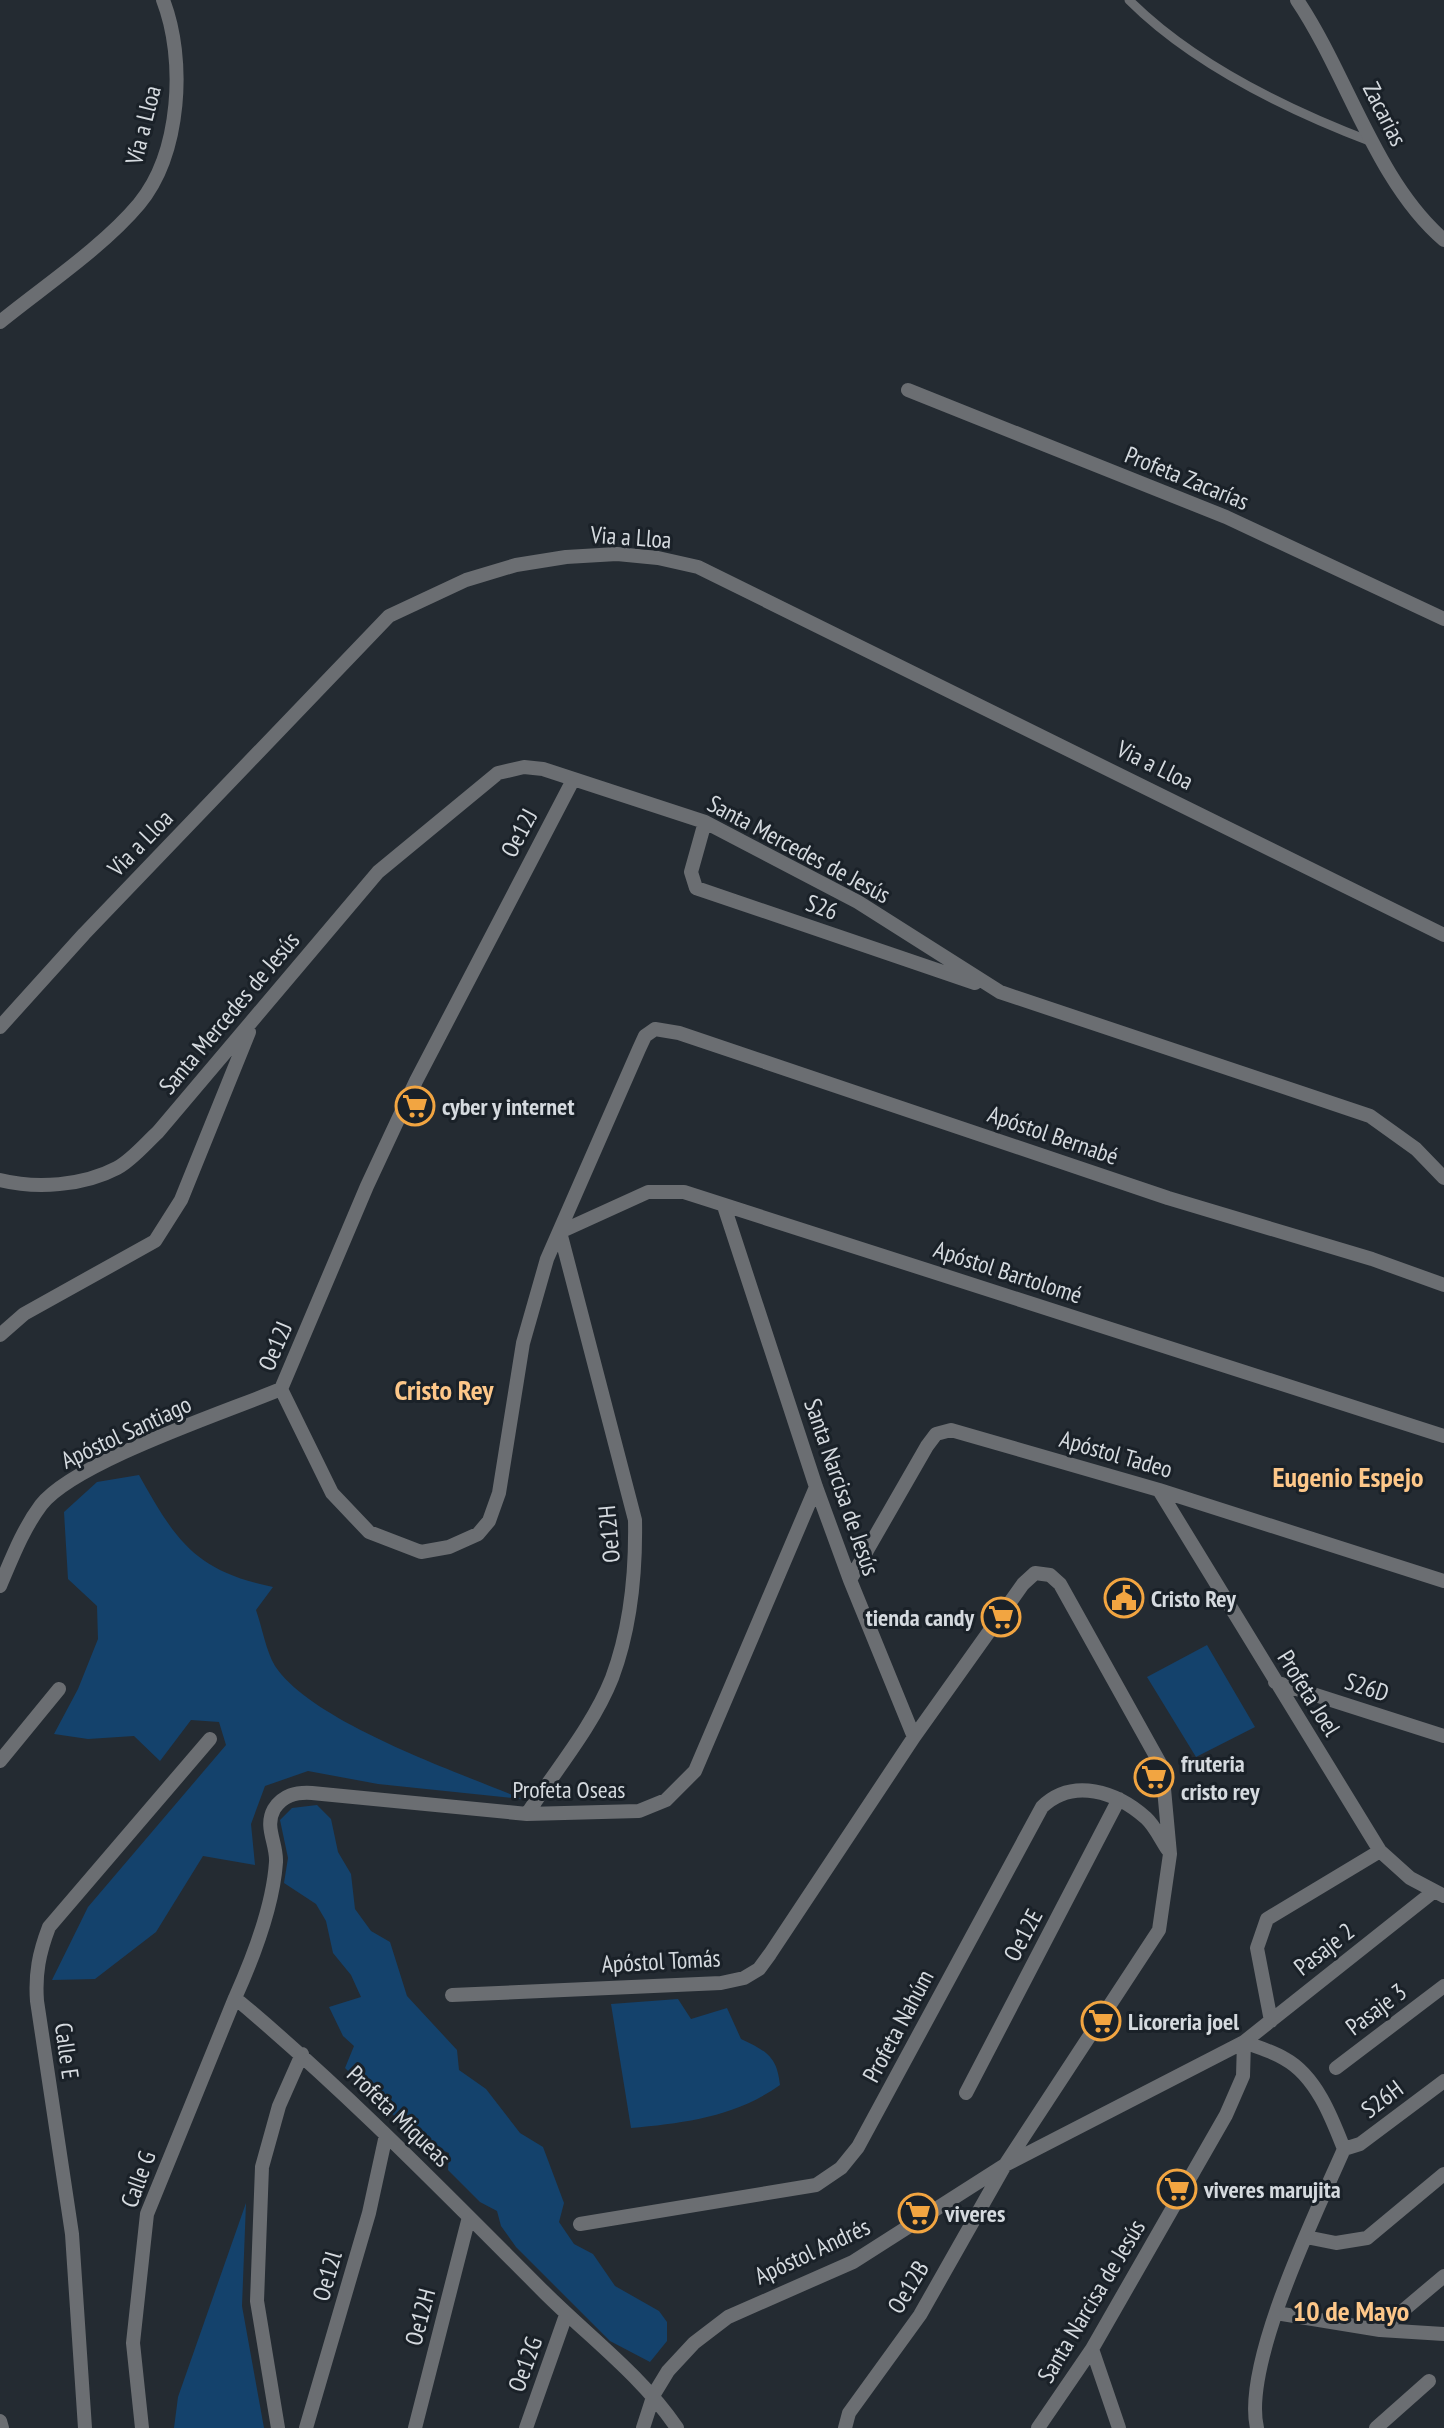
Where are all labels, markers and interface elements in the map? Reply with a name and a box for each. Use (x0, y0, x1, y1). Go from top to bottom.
street label: Zacarias (1356, 77, 1414, 151)
street label: Vía a Lloa (118, 82, 168, 169)
street label: Profeta Zacarías (1120, 439, 1254, 517)
street label: Via a Lloa (588, 519, 673, 555)
street label: Via a Lloa (1111, 733, 1198, 797)
street label: Santa Mercedes de Jesús (702, 788, 896, 910)
street label: Via a Lloa (100, 803, 179, 884)
street label: Oe12J (493, 803, 545, 863)
street label: S26 (802, 887, 842, 927)
street label: Santa Mercedes de Jesús (152, 925, 306, 1101)
supermarket icon: cyber y internet (394, 1085, 436, 1127)
place label: cyber y internet (442, 1091, 574, 1122)
street label: Apóstol Bernabé (984, 1098, 1122, 1172)
street label: Apóstol Bartolomé (930, 1233, 1086, 1311)
street label: Oe12J (251, 1317, 299, 1375)
district label: Cristo Rey (394, 1371, 494, 1408)
street label: Apóstol Santiago (56, 1388, 196, 1476)
street label: Santa Narcisa de Jesús (797, 1394, 887, 1580)
street label: Apóstol Tadeo (1056, 1423, 1176, 1485)
district label: Eugenio Espejo (1272, 1458, 1424, 1495)
street label: Oe12H (591, 1504, 627, 1564)
public building icon: Cristo Rey (1103, 1577, 1145, 1619)
place label: Cristo Rey (1151, 1583, 1236, 1614)
supermarket icon: tienda candy (980, 1596, 1022, 1638)
place label: tienda candy (866, 1602, 974, 1633)
street label: Profeta Joel (1270, 1644, 1348, 1742)
street label: S26D (1341, 1665, 1393, 1709)
place label: fruteria cristo rey (1181, 1748, 1260, 1807)
supermarket icon: fruteria cristo rey (1133, 1756, 1175, 1798)
street label: Profeta Oseas (513, 1774, 625, 1805)
street label: Oe12E (996, 1903, 1050, 1967)
street label: Pasaje 2 (1287, 1916, 1361, 1982)
street label: Apóstol Tomás (601, 1942, 721, 1980)
street label: Profeta Nahúm (855, 1964, 941, 2088)
street label: Pasaje 3 (1339, 1976, 1413, 2042)
supermarket icon: Licoreria joel (1080, 2000, 1122, 2042)
place label: Licoreria joel (1128, 2006, 1239, 2037)
street label: Calle E (48, 2021, 86, 2081)
street label: Profeta Miqueas (340, 2059, 458, 2173)
street label: S26H (1355, 2073, 1409, 2125)
street label: Calle G (113, 2146, 163, 2212)
supermarket icon: viveres marujita (1156, 2168, 1198, 2210)
place label: viveres marujita (1203, 2174, 1341, 2205)
supermarket icon: viveres (897, 2192, 939, 2234)
place label: viveres (944, 2198, 1005, 2229)
street label: Apóstol Andrés (749, 2211, 875, 2291)
street label: Santa Narcisa de Jesús (1030, 2214, 1152, 2388)
street label: Oe12l (305, 2247, 349, 2304)
street label: Oe12B (880, 2255, 936, 2319)
street label: Oe12H (398, 2285, 442, 2349)
district label: 10 de Mayo (1293, 2292, 1409, 2329)
street label: Oe12G (501, 2332, 549, 2396)

